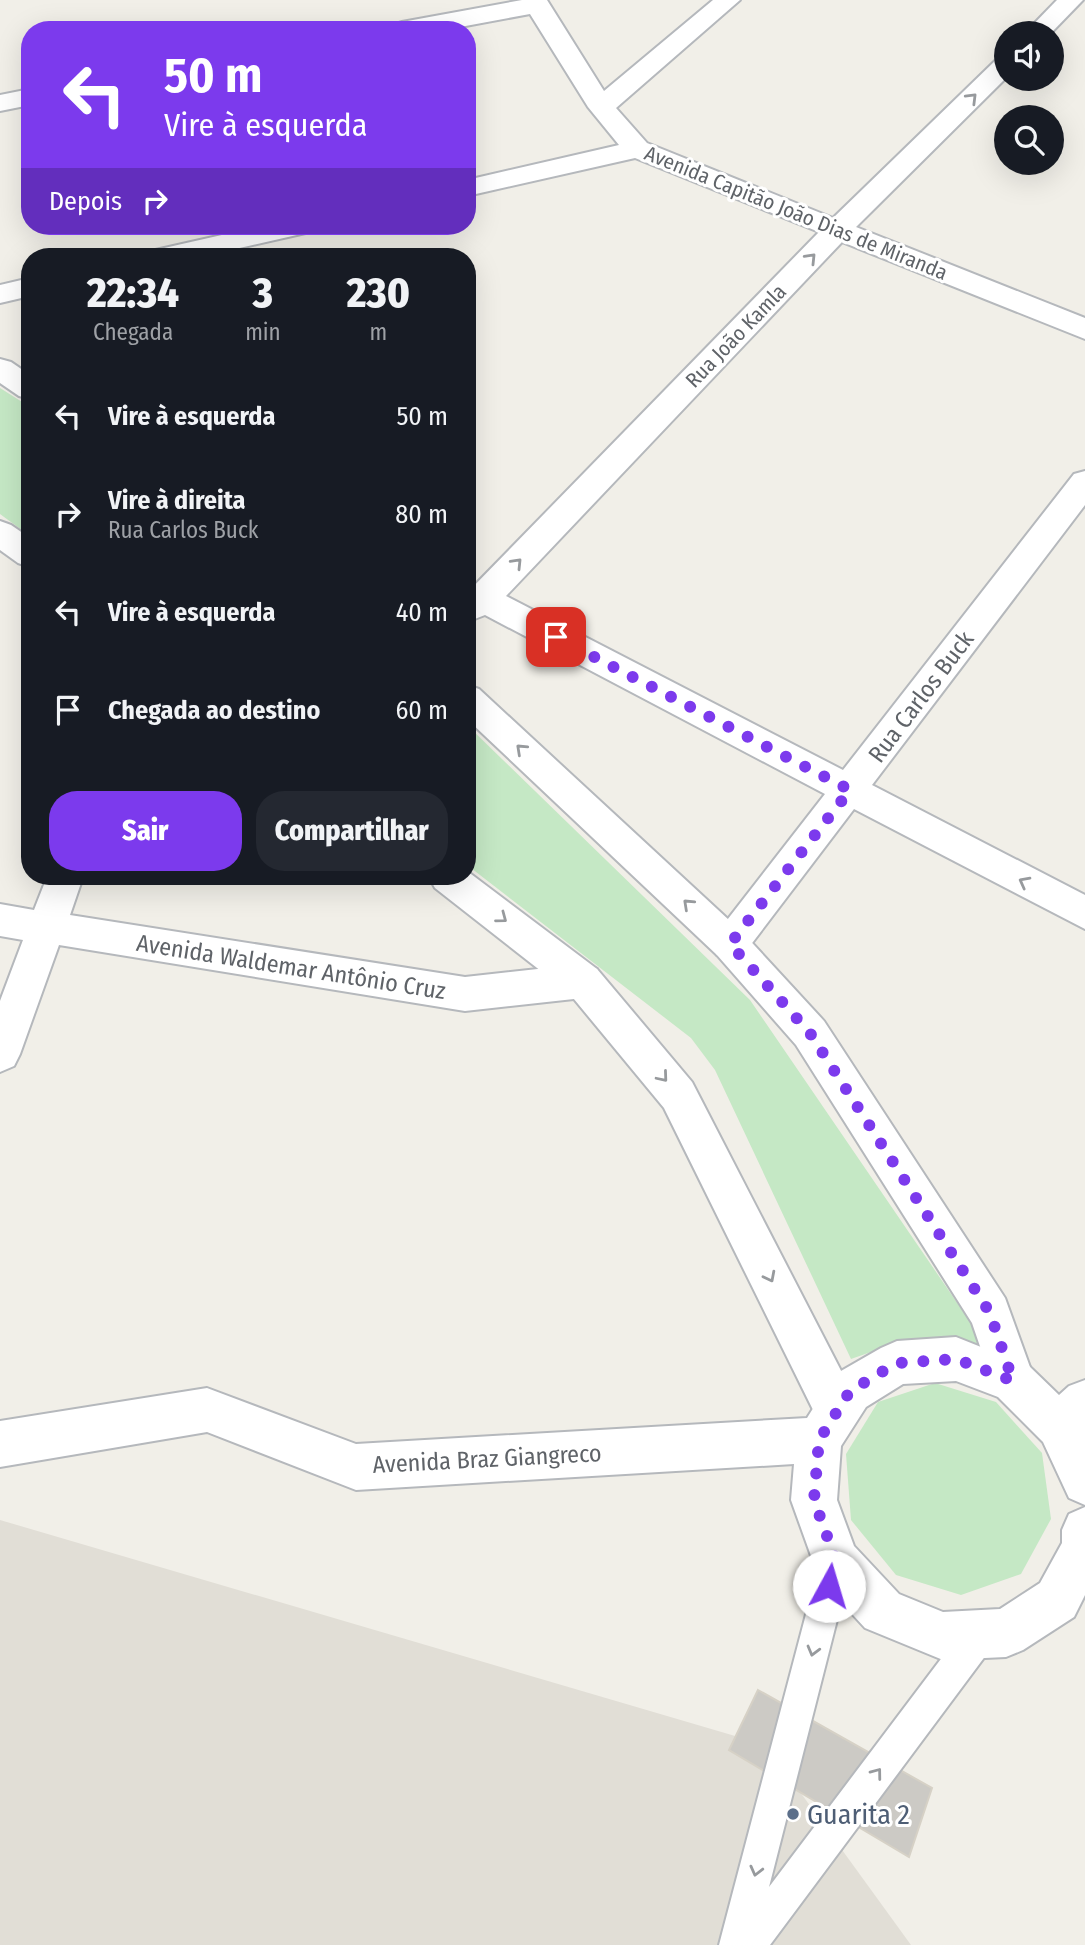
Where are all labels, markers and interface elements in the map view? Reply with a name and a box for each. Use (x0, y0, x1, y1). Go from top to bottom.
map controls (994, 21, 1064, 175)
button: sound (994, 21, 1064, 91)
text: 50 m (164, 46, 262, 105)
icon: left (49, 49, 140, 140)
one-way arrow (964, 93, 977, 106)
button: search (994, 105, 1064, 175)
text: Vire à esquerda (164, 106, 367, 144)
street label: Avenida Capitão João Dias de Miranda (641, 140, 951, 286)
icon: right (136, 182, 174, 220)
text: Depois (49, 186, 122, 217)
one-way arrow (802, 253, 815, 266)
text: 22:34 (87, 268, 179, 318)
text: 3 (253, 268, 273, 318)
text: 230 (347, 268, 410, 318)
street label: Rua João Kamla (680, 279, 792, 393)
text: Chegada (93, 318, 173, 346)
text: min (245, 318, 281, 346)
text: m (370, 318, 387, 346)
icon: left (49, 397, 87, 435)
text: Vire à esquerda (108, 401, 275, 432)
text: 50 m (396, 401, 448, 432)
text: Vire à direita (108, 485, 246, 516)
icon: right (49, 495, 87, 533)
text: 80 m (395, 499, 448, 530)
text: Rua Carlos Buck (108, 516, 258, 544)
one-way arrow (509, 559, 522, 572)
icon: left (49, 593, 87, 631)
text: Vire à esquerda (108, 597, 275, 628)
text: 40 m (396, 597, 448, 628)
pin (526, 607, 586, 667)
icon: arrive (537, 618, 575, 656)
street label: Rua Carlos Buck (863, 625, 980, 768)
icon: arrive (49, 691, 87, 729)
text: Chegada ao destino (108, 695, 320, 726)
text: 60 m (395, 695, 448, 726)
one-way arrow (516, 745, 529, 757)
button: Sair (49, 791, 242, 871)
button: Compartilhar (256, 791, 448, 871)
one-way arrow (1019, 876, 1032, 890)
one-way arrow (683, 900, 696, 913)
one-way arrow (494, 910, 507, 923)
street label: Avenida Waldemar Antônio Cruz (134, 929, 448, 1005)
one-way arrow (655, 1068, 667, 1081)
one-way arrow (761, 1270, 775, 1282)
street label: Avenida Braz Giangreco (372, 1439, 602, 1479)
position arrow (792, 1549, 866, 1623)
one-way arrow (806, 1645, 821, 1657)
one-way arrow (869, 1768, 881, 1780)
place label: Guarita 2 (807, 1798, 910, 1831)
marker: Guarita 2 (785, 1806, 801, 1822)
one-way arrow (750, 1865, 764, 1877)

